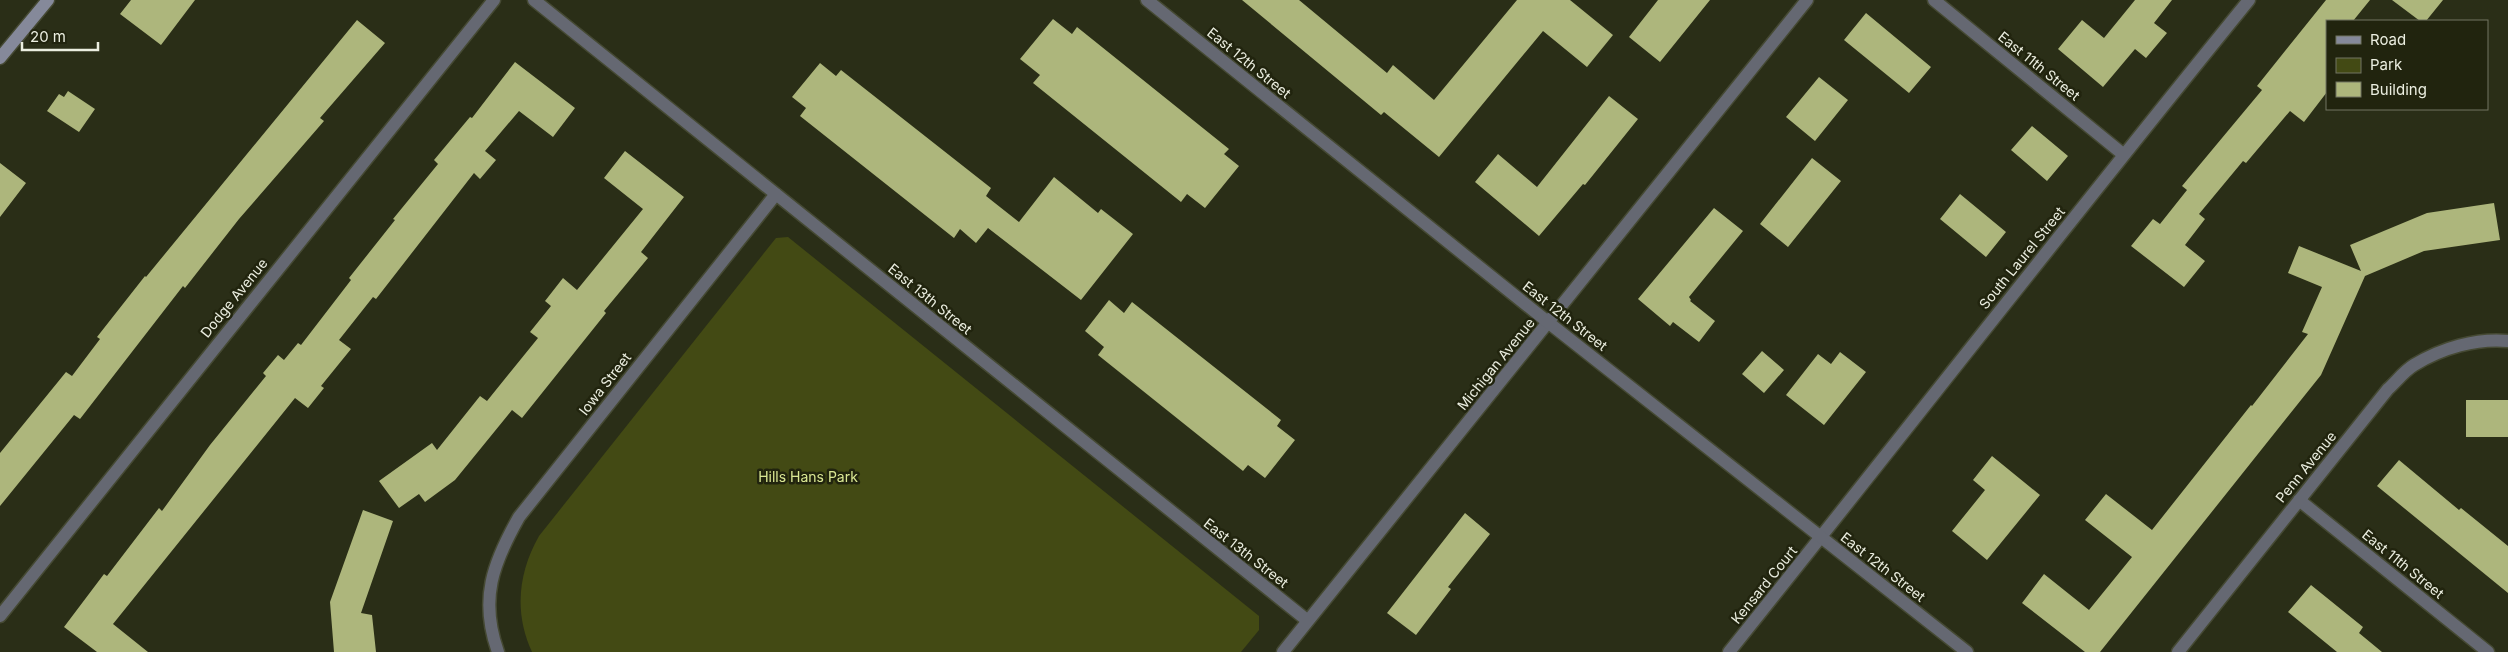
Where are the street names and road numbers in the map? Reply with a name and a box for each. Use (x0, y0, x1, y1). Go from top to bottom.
street label: East 12th Street (1204, 24, 1295, 102)
street label: East 11th Street (1995, 28, 2084, 104)
street label: South Laurel Street (1975, 203, 2068, 312)
street label: Dodge Avenue (197, 255, 271, 341)
street label: East 13th Street (885, 260, 976, 338)
street label: East 12th Street (1520, 277, 1611, 354)
street label: Michigan Avenue (1453, 314, 1538, 413)
street label: Iowa Street (575, 349, 635, 418)
street label: Penn Avenue (2272, 428, 2339, 506)
street label: East 13th Street (1201, 514, 1292, 591)
street label: East 11th Street (2359, 526, 2448, 602)
street label: East 12th Street (1838, 528, 1929, 605)
street label: Kensard Court (1727, 542, 1800, 627)

